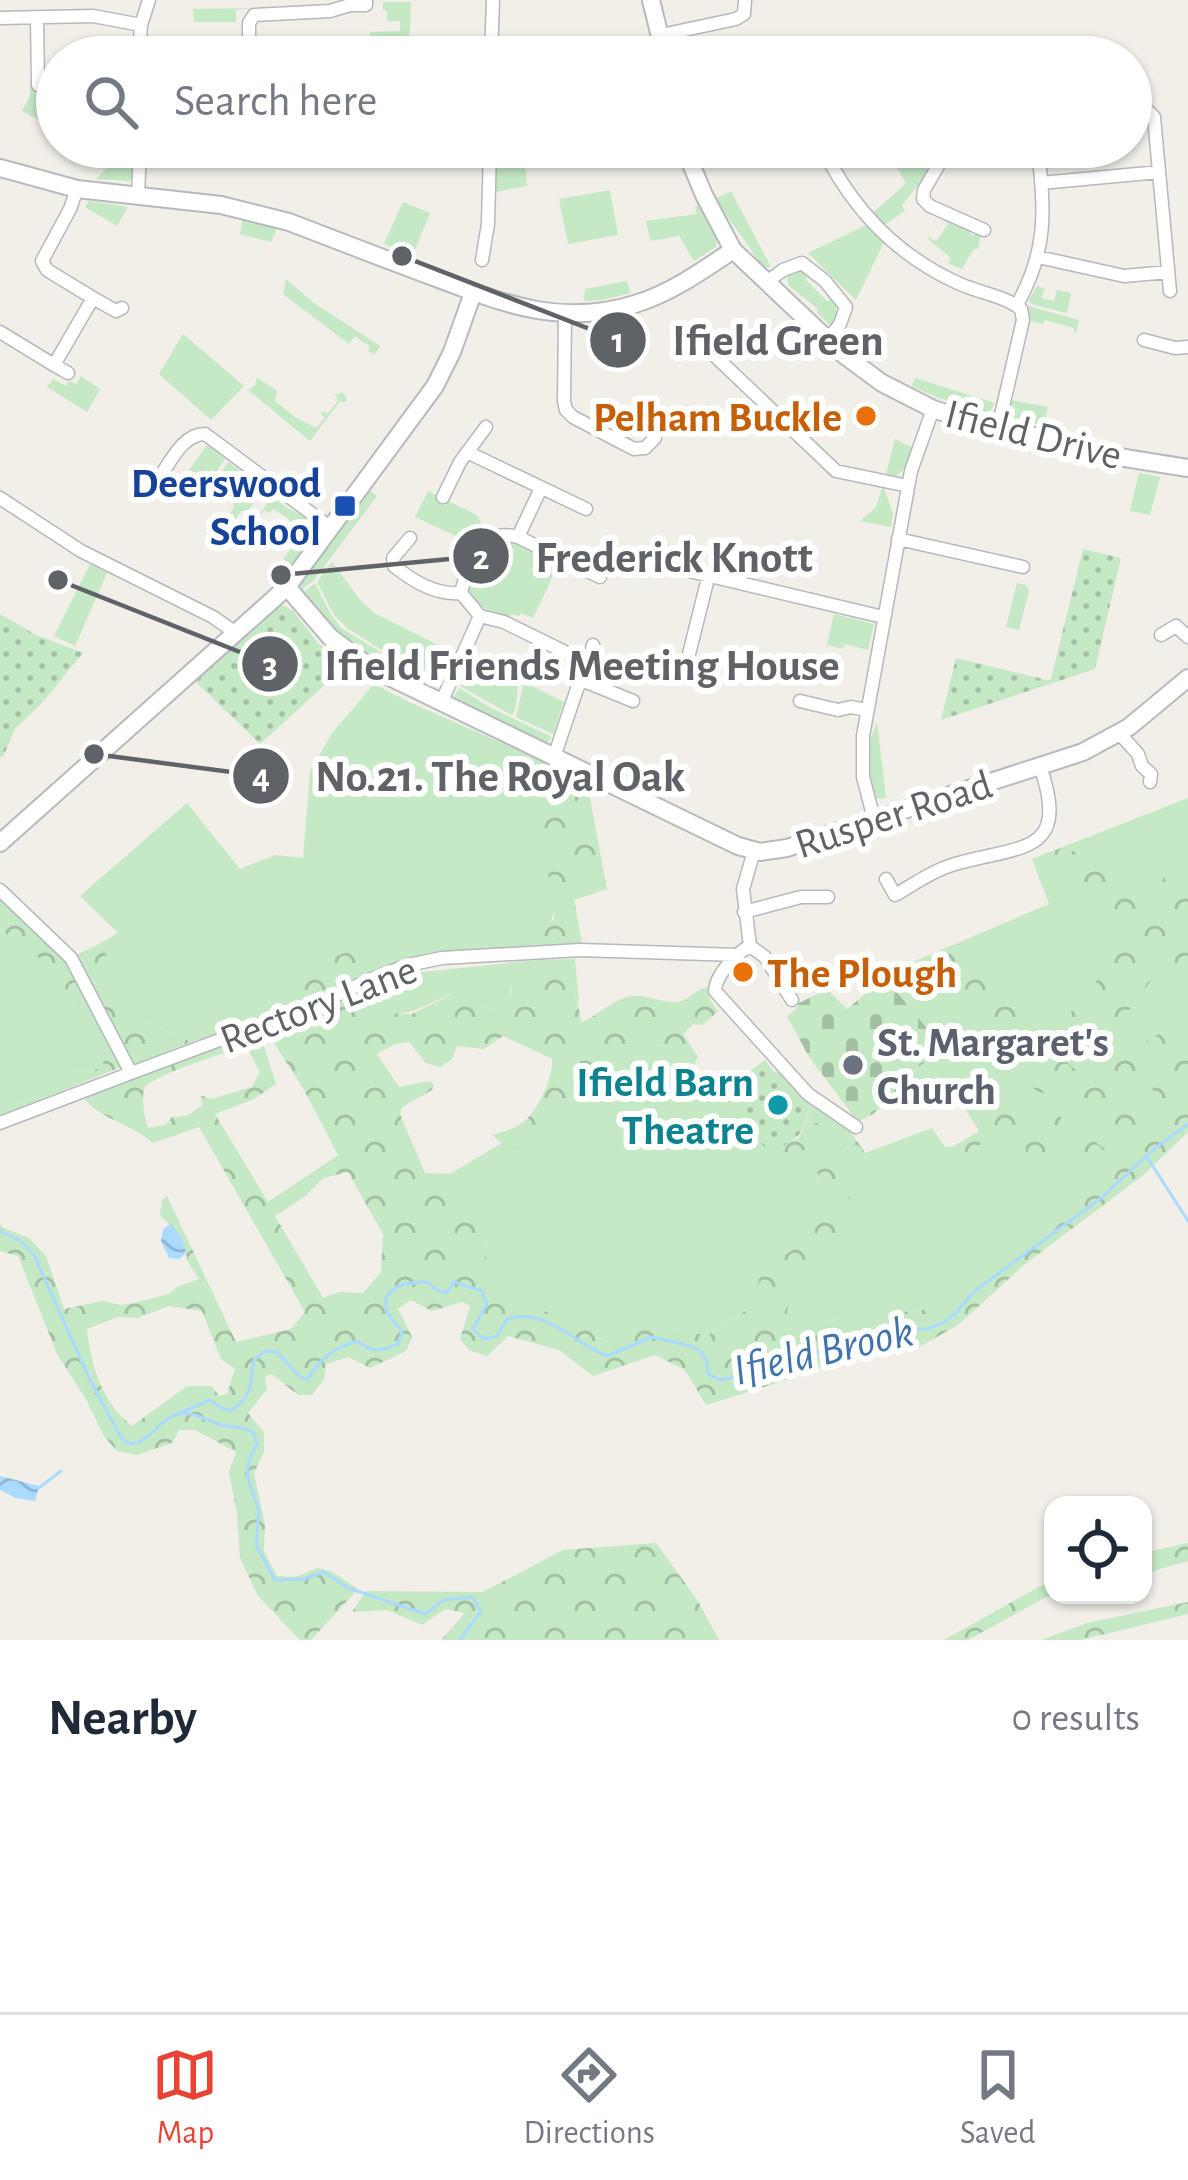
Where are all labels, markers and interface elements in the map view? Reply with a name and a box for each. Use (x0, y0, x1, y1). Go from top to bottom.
search box (36, 36, 1152, 168)
icon: search (78, 69, 144, 135)
text: Search here (174, 79, 377, 124)
callout: Ifield Green (588, 299, 908, 380)
text: Ifield Green (672, 319, 884, 364)
text: 1 (612, 323, 624, 359)
street label: Ifield Drive (941, 393, 1126, 477)
place label: Pelham Buckle (593, 397, 842, 439)
marker: Pelham Buckle (853, 403, 879, 429)
place label: Deerswood School (131, 463, 321, 553)
marker: Deerswood School (332, 493, 358, 519)
callout: Frederick Knott (451, 516, 837, 597)
text: Frederick Knott (535, 536, 813, 581)
text: 2 (473, 540, 490, 576)
callout: Ifield Friends Meeting House (240, 624, 864, 705)
text: Ifield Friends Meeting House (324, 644, 840, 689)
text: 3 (262, 648, 278, 684)
callout: No.21. The Royal Oak (231, 735, 709, 816)
text: No.21. The Royal Oak (315, 755, 685, 800)
text: 4 (252, 759, 270, 795)
street label: Rusper Road (790, 763, 997, 866)
street label: Rectory Lane (215, 948, 423, 1062)
place label: The Plough (767, 953, 957, 995)
marker: The Plough (730, 959, 756, 985)
place label: St. Margaret's Church (877, 1022, 1109, 1112)
marker: St. Margaret's Church (840, 1052, 866, 1078)
place label: Ifield Barn Theatre (576, 1062, 754, 1152)
marker: Ifield Barn Theatre (765, 1092, 791, 1118)
water label: Ifield Brook (729, 1309, 918, 1394)
map controls (1044, 1496, 1152, 1604)
button: locate (1044, 1496, 1152, 1604)
text: Nearby (48, 1693, 197, 1744)
text: 0 results (1012, 1699, 1140, 1738)
tab: Map (152, 2042, 218, 2154)
tab: Directions (523, 2042, 655, 2154)
tab: Saved (960, 2042, 1035, 2154)

